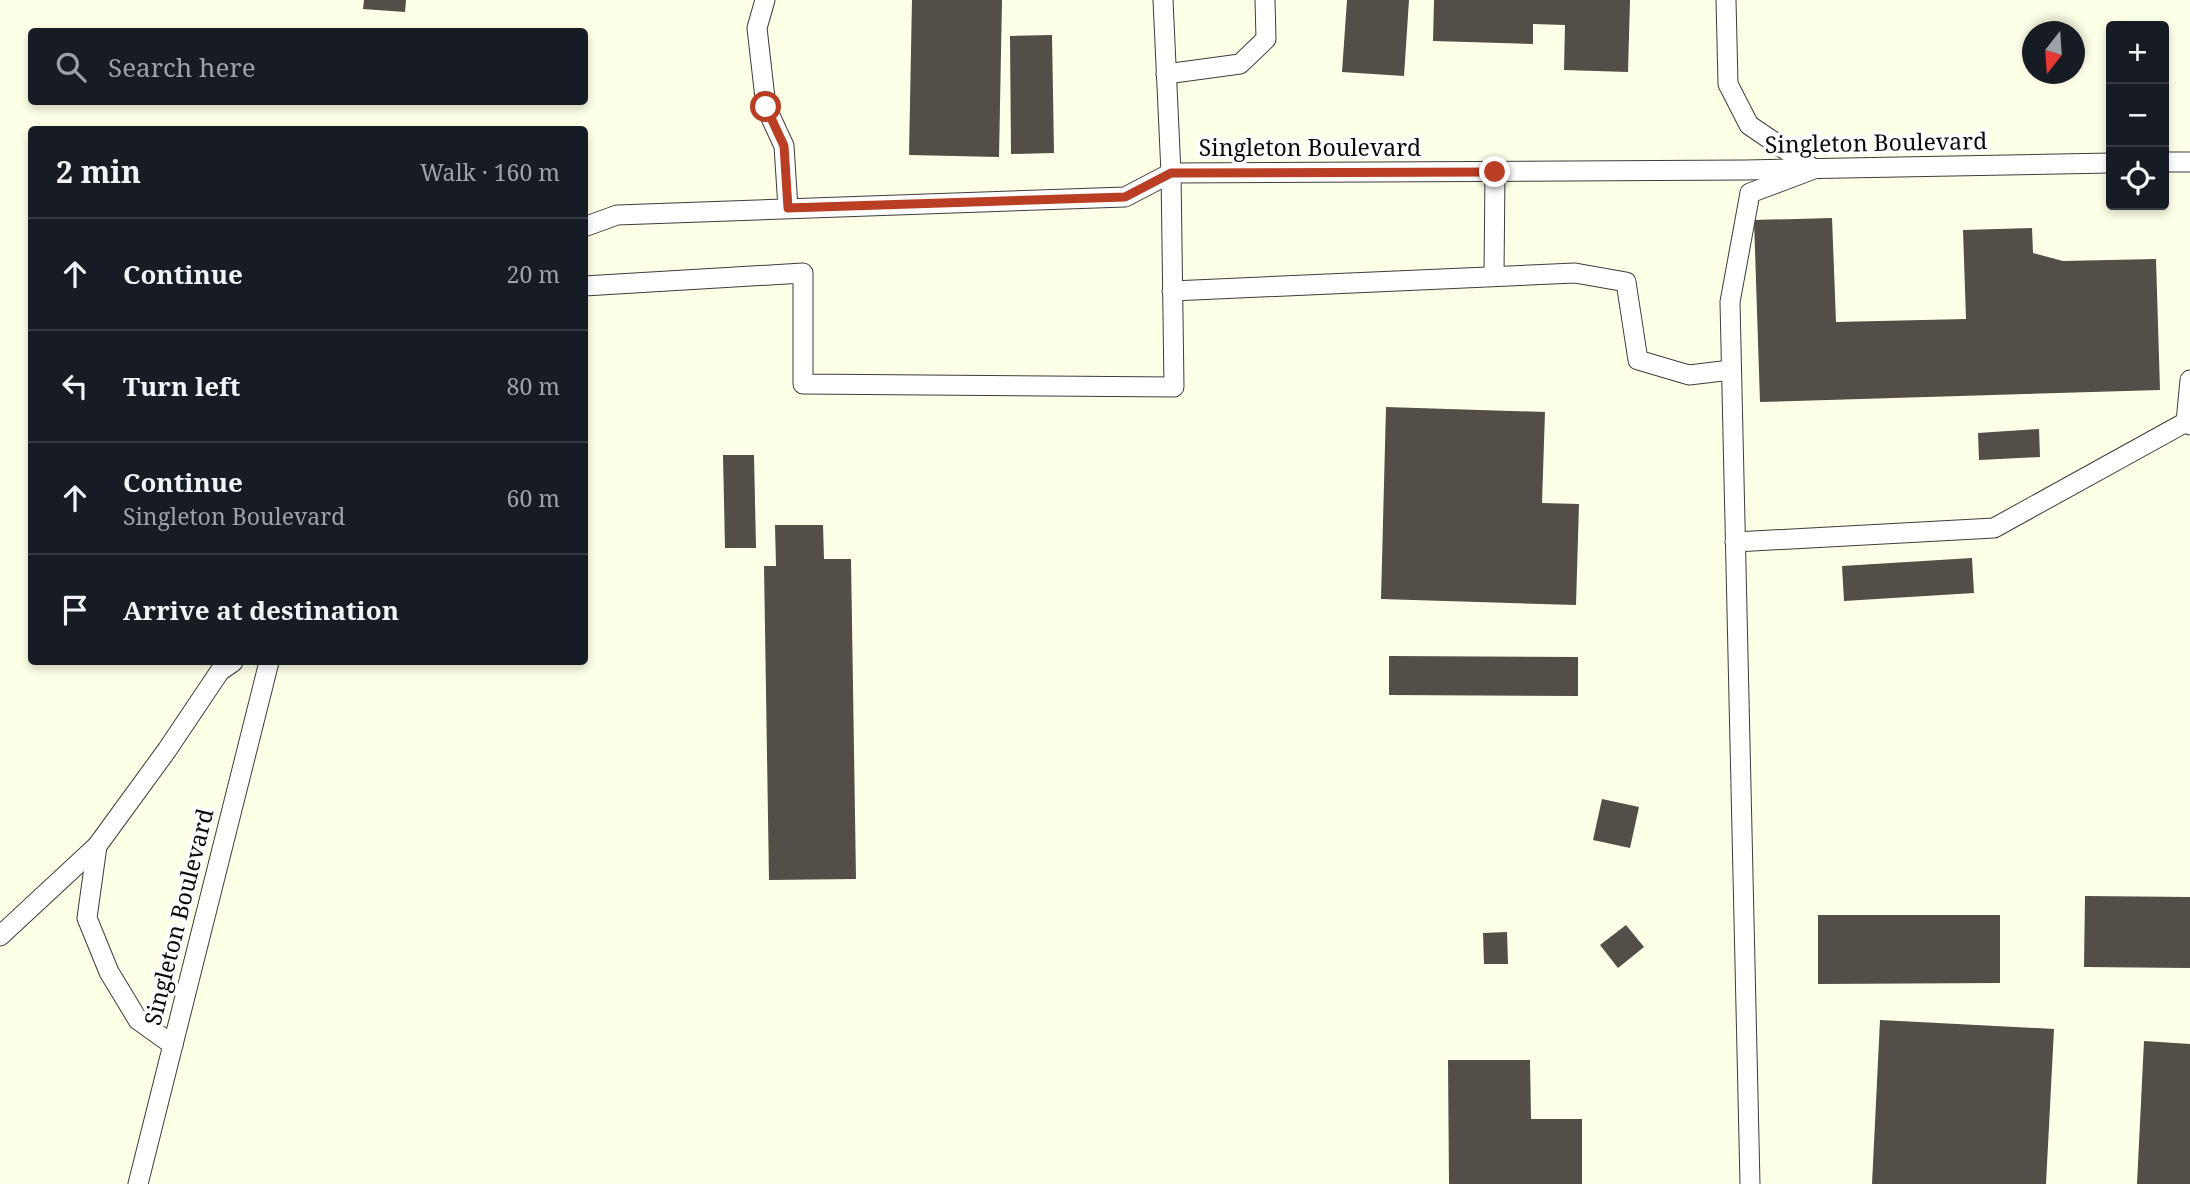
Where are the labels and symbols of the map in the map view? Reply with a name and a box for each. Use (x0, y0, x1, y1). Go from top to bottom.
north arrow (2022, 21, 2085, 84)
route start (750, 91, 781, 122)
street label: Singleton Boulevard (1765, 124, 1987, 160)
street label: Singleton Boulevard (1199, 131, 1421, 163)
route end (1479, 156, 1510, 187)
street label: Singleton Boulevard (136, 805, 220, 1028)

